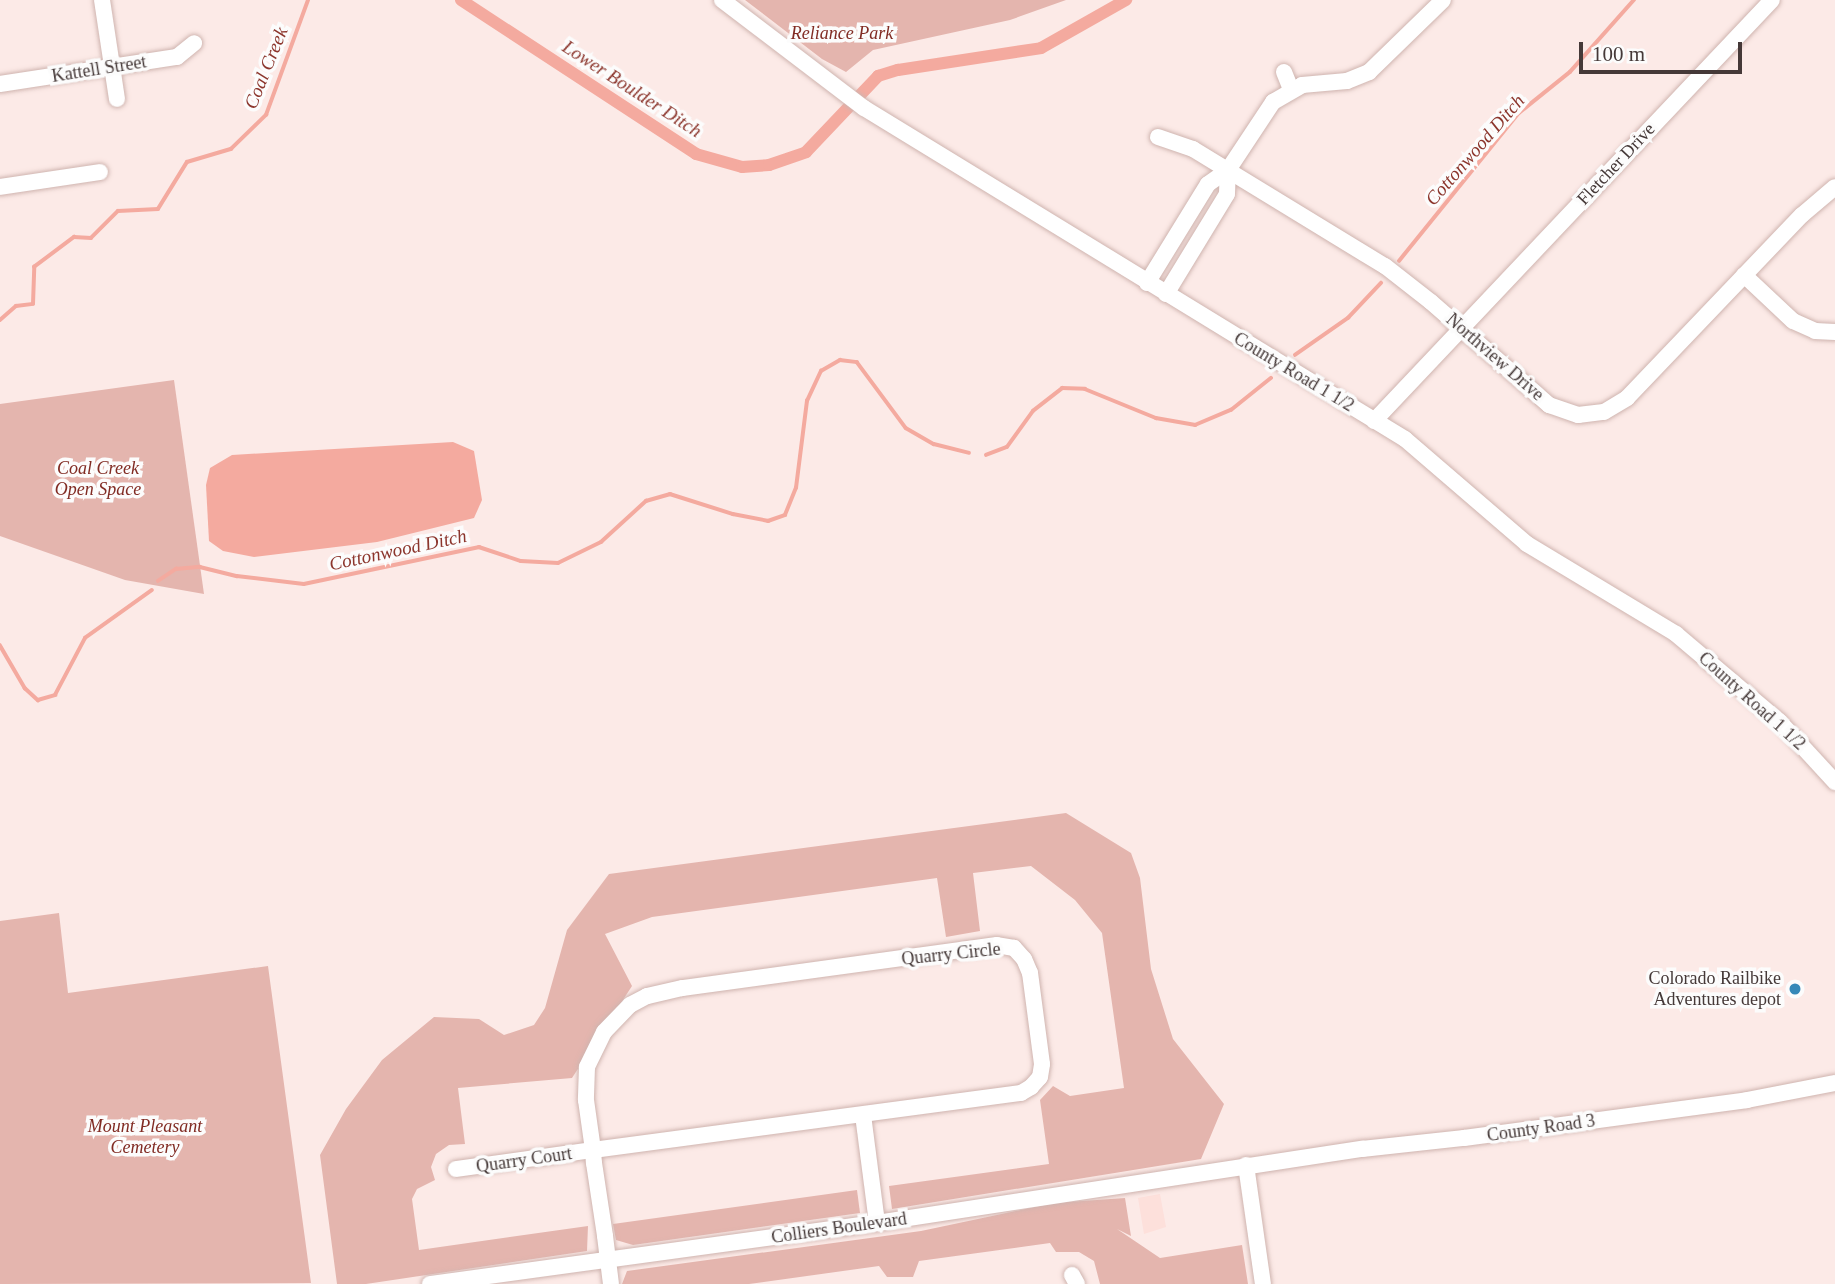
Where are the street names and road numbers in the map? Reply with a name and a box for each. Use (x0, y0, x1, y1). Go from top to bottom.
street label: Kattell Street (50, 51, 148, 87)
street label: Fletcher Drive (1572, 118, 1660, 210)
street label: Northview Drive (1442, 309, 1548, 405)
street label: County Road 1 1/2 (1230, 328, 1358, 416)
street label: County Road 1 1/2 (1694, 647, 1810, 755)
street label: Quarry Circle (900, 938, 1002, 970)
street label: County Road 3 (1486, 1110, 1596, 1146)
street label: Quarry Court (475, 1143, 573, 1177)
street label: Colliers Boulevard (770, 1208, 908, 1248)

